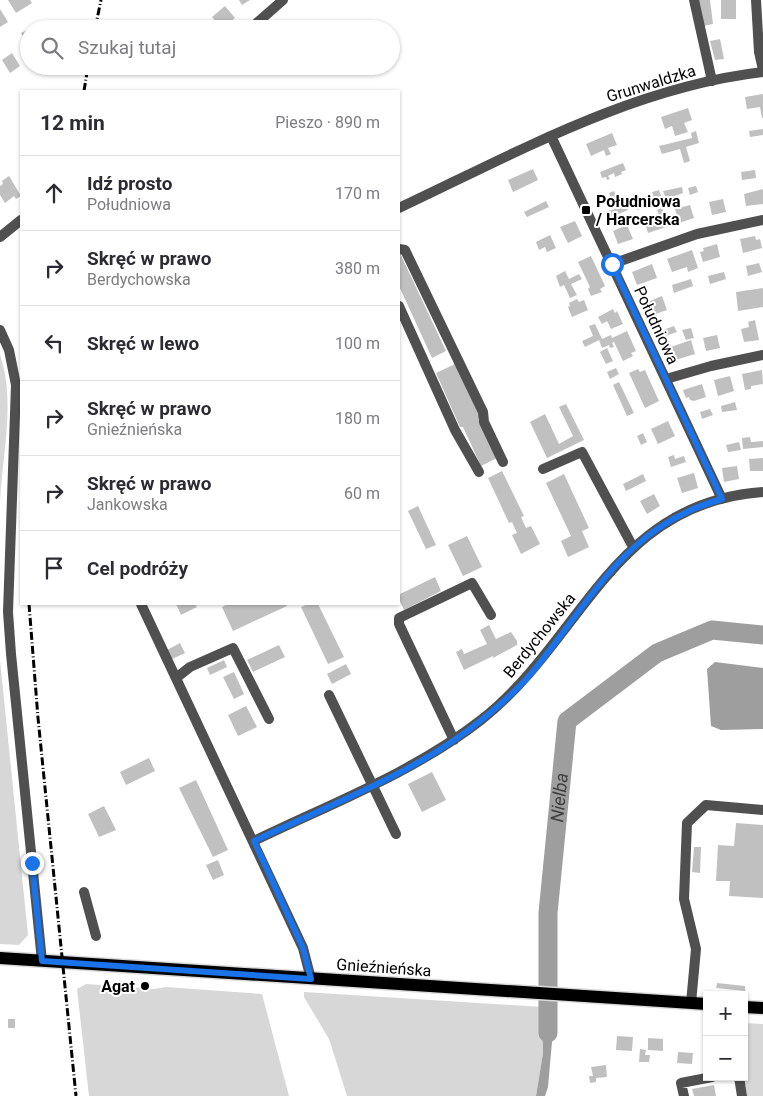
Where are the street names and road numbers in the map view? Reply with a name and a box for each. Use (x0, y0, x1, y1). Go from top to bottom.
street label: Grunwaldzka (604, 61, 698, 106)
street label: Południowa (630, 283, 683, 367)
street label: Berdychowska (499, 589, 579, 682)
street label: Gnieźnieńska (336, 955, 432, 980)

